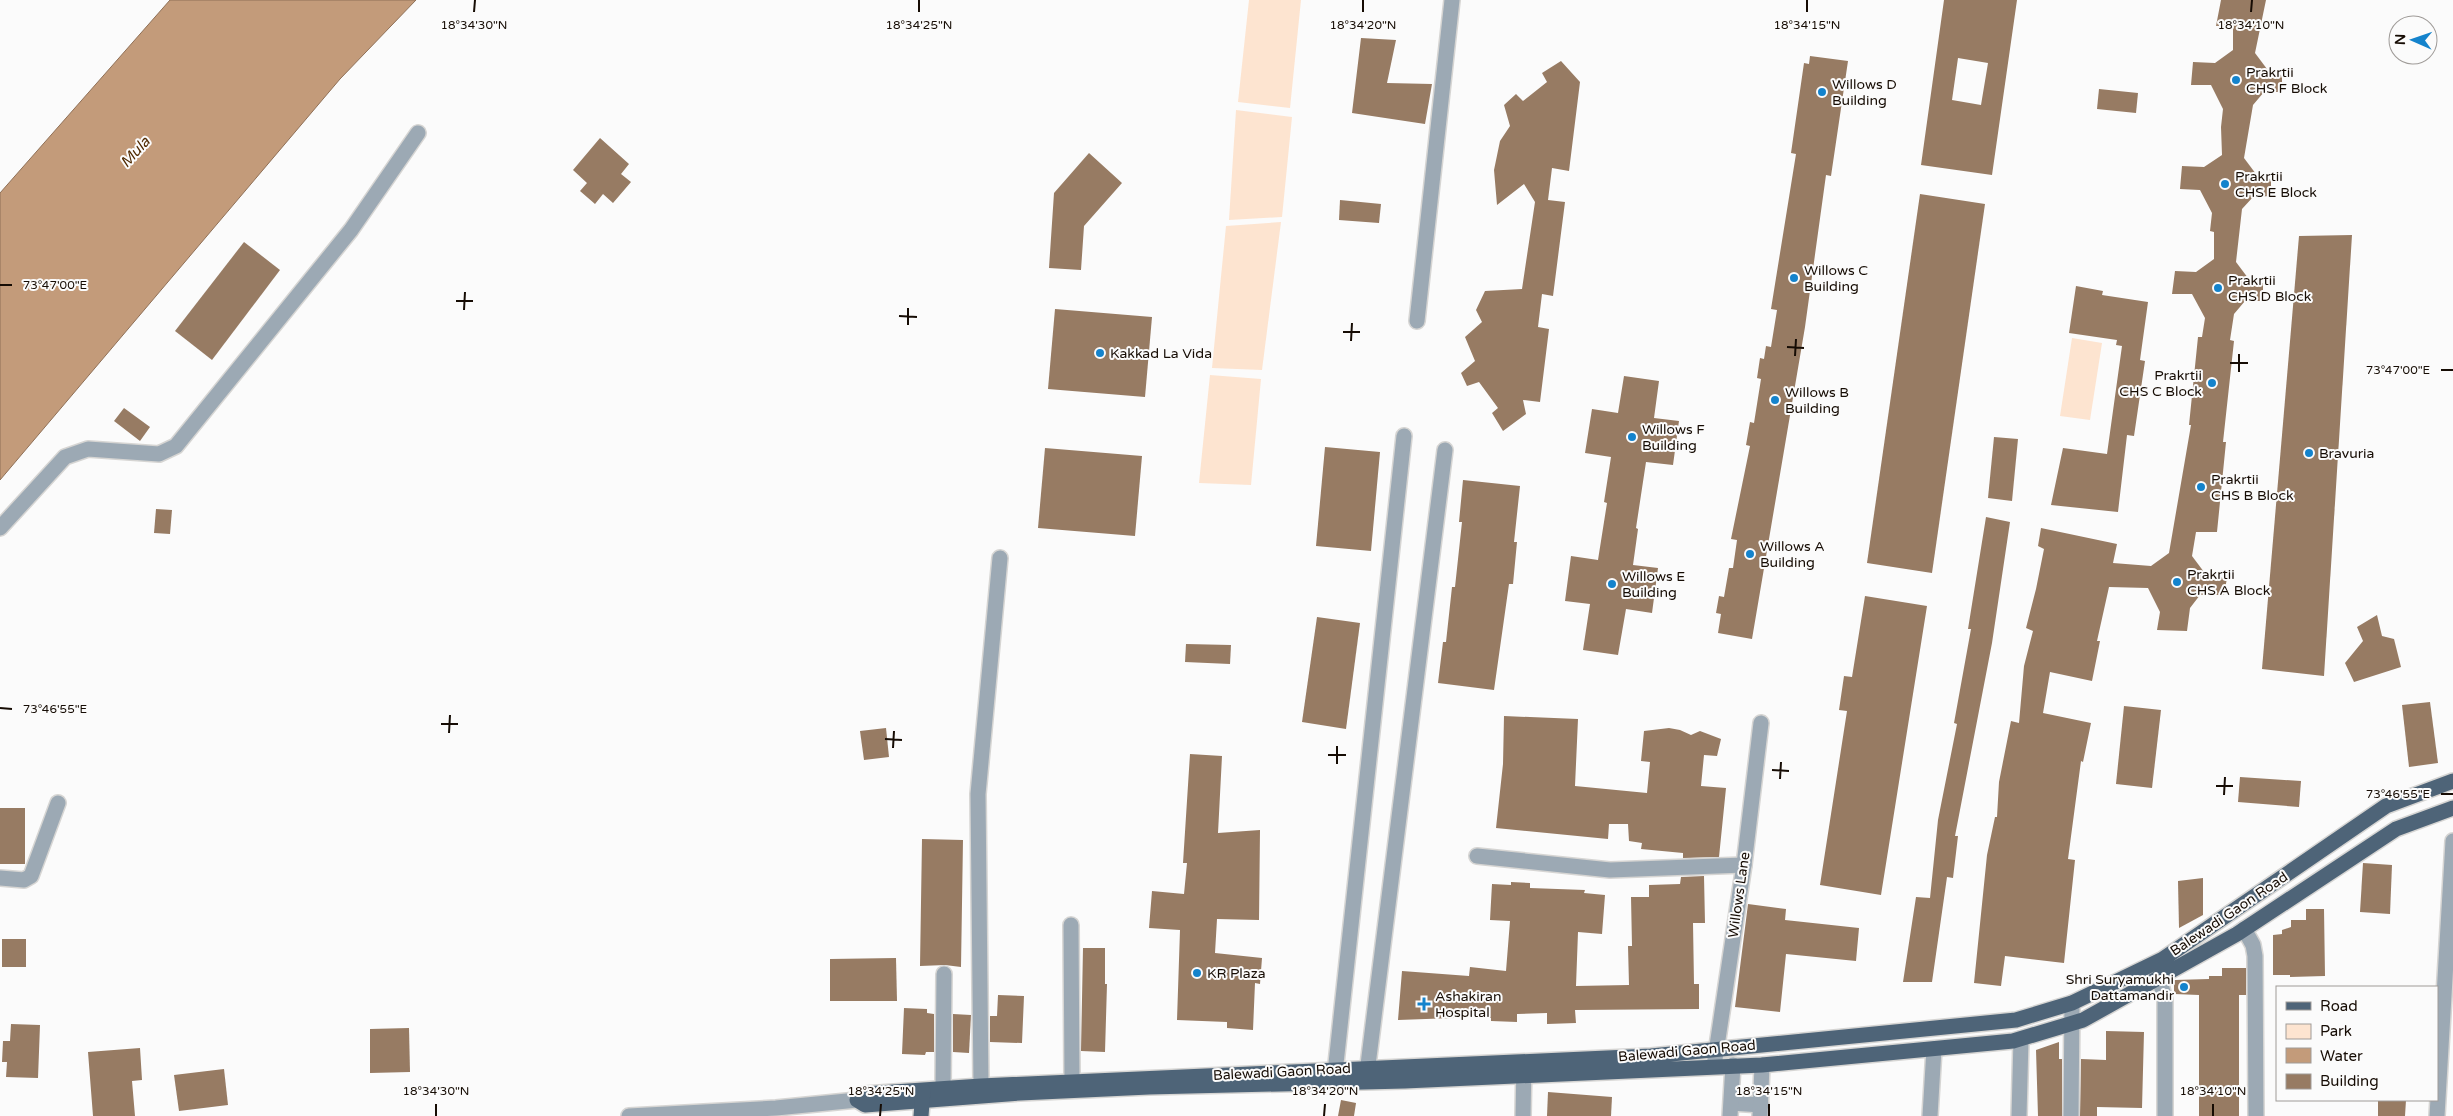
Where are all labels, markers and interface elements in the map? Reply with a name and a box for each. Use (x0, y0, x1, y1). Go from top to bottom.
north arrow (2388, 15, 2438, 65)
text: 18°34'30"N (441, 18, 508, 32)
text: 18°34'25"N (886, 18, 953, 32)
text: 18°34'20"N (1330, 18, 1397, 32)
text: 18°34'15"N (1774, 18, 1841, 32)
text: 18°34'10"N (2218, 18, 2285, 32)
text: N (2392, 34, 2409, 45)
place label: Prakrtii CHS F Block (2246, 64, 2328, 97)
marker: Prakrtii CHS F Block (2230, 74, 2242, 86)
place label: Willows D Building (1832, 76, 1897, 109)
marker: Willows D Building (1816, 86, 1828, 98)
water label: Mula (116, 132, 154, 171)
place label: Prakrtii CHS E Block (2235, 168, 2317, 201)
marker: Prakrtii CHS E Block (2219, 178, 2231, 190)
place label: Willows C Building (1804, 262, 1868, 295)
marker: Willows C Building (1788, 272, 1800, 284)
place label: Prakrtii CHS D Block (2228, 272, 2312, 305)
text: 73°47'00"E (23, 278, 88, 292)
marker: Prakrtii CHS D Block (2212, 282, 2224, 294)
place label: Kakkad La Vida (1110, 345, 1212, 362)
marker: Kakkad La Vida (1094, 347, 1106, 359)
text: 73°47'00"E (2366, 363, 2431, 377)
place label: Prakrtii CHS C Block (2119, 367, 2202, 400)
marker: Prakrtii CHS C Block (2206, 377, 2218, 389)
place label: Willows B Building (1785, 384, 1849, 417)
marker: Willows B Building (1769, 394, 1781, 406)
place label: Willows F Building (1642, 421, 1705, 454)
marker: Willows F Building (1626, 431, 1638, 443)
place label: Bravuria (2319, 445, 2374, 462)
marker: Bravuria (2303, 447, 2315, 459)
place label: Prakrtii CHS B Block (2211, 471, 2294, 504)
marker: Prakrtii CHS B Block (2195, 481, 2207, 493)
place label: Willows A Building (1760, 538, 1825, 571)
marker: Willows A Building (1744, 548, 1756, 560)
place label: Prakrtii CHS A Block (2187, 566, 2271, 599)
place label: Willows E Building (1622, 568, 1685, 601)
marker: Prakrtii CHS A Block (2171, 576, 2183, 588)
marker: Willows E Building (1606, 578, 1618, 590)
text: 73°46'55"E (23, 702, 88, 716)
text: 73°46'55"E (2366, 787, 2431, 801)
street label: Willows Lane (1725, 851, 1753, 939)
street label: Balewadi Gaon Road (2167, 868, 2291, 960)
place label: KR Plaza (1207, 965, 1266, 982)
marker: KR Plaza (1191, 967, 1203, 979)
place label: Shri Suryamukhi Dattamandir (2066, 971, 2175, 1004)
marker: Shri Suryamukhi Dattamandir (2178, 981, 2190, 993)
legend (2276, 986, 2438, 1101)
place label: Ashakiran Hospital (1435, 988, 1501, 1021)
marker: Ashakiran Hospital (1417, 997, 1431, 1011)
text: Road (2320, 997, 2358, 1015)
text: Park (2320, 1022, 2352, 1040)
street label: Balewadi Gaon Road (1617, 1037, 1757, 1065)
text: Water (2320, 1047, 2363, 1065)
street label: Balewadi Gaon Road (1213, 1060, 1351, 1084)
text: Building (2320, 1072, 2379, 1090)
text: 18°34'30"N (403, 1084, 470, 1098)
text: 18°34'25"N (848, 1084, 915, 1098)
text: 18°34'20"N (1292, 1084, 1359, 1098)
text: 18°34'15"N (1736, 1084, 1803, 1098)
text: 18°34'10"N (2180, 1084, 2247, 1098)

